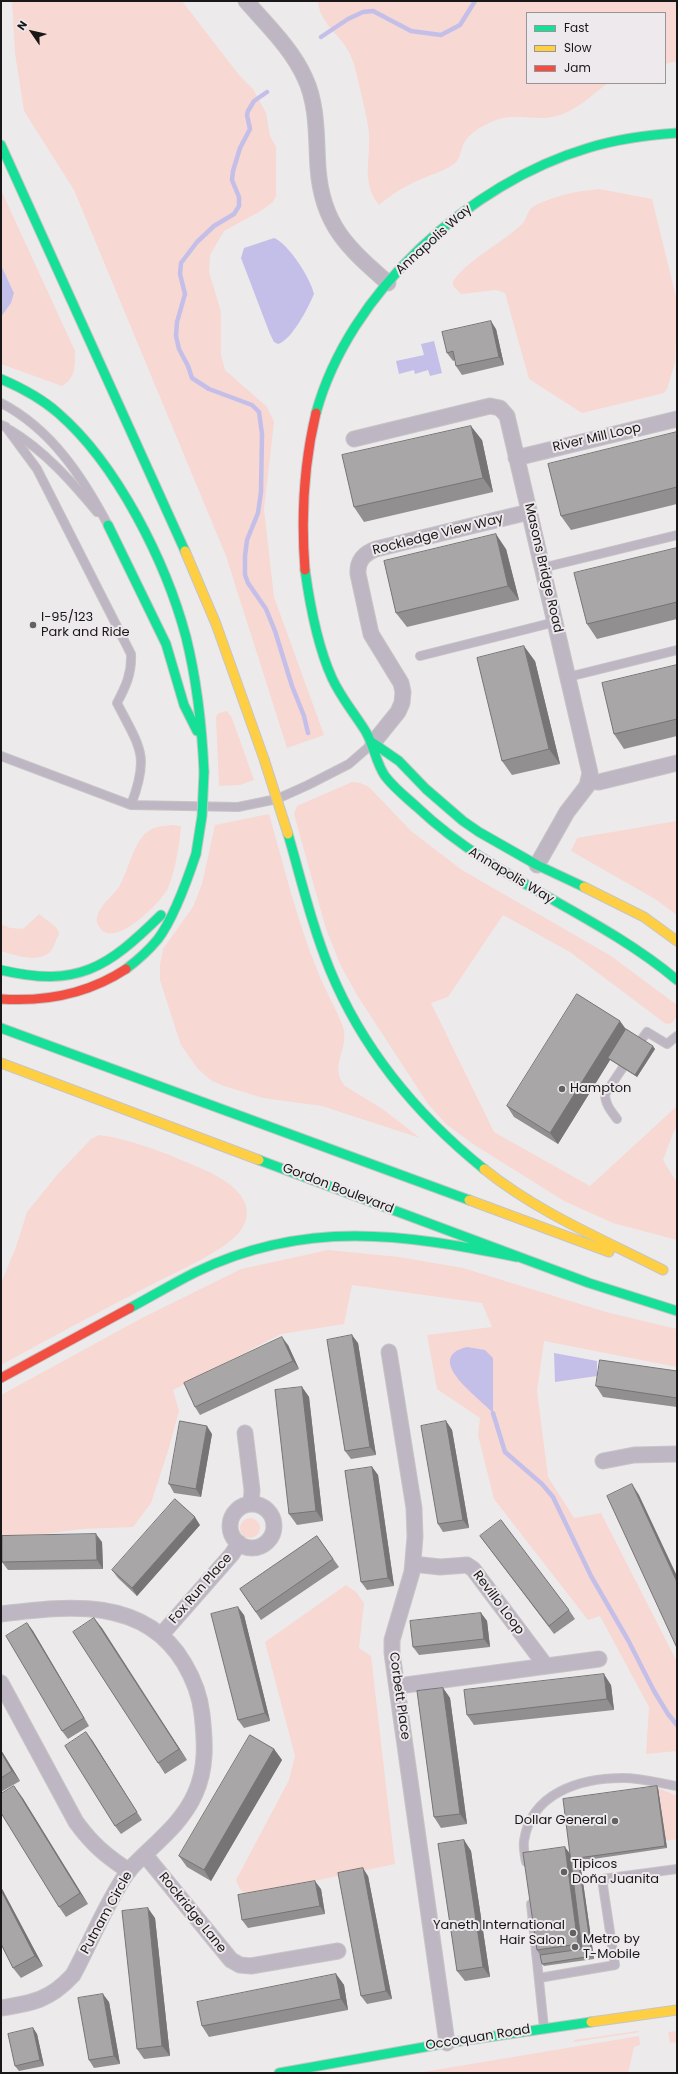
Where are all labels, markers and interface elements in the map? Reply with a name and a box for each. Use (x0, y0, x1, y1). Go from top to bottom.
north arrow (12, 12, 52, 52)
legend (526, 12, 666, 84)
text: N (13, 17, 31, 33)
text: Fast (564, 19, 589, 36)
text: Slow (564, 39, 592, 56)
text: Jam (564, 59, 591, 76)
street label: Annapolis Way (393, 202, 475, 278)
street label: River Mill Loop (551, 420, 643, 456)
street label: Masons Bridge Road (520, 502, 566, 634)
street label: Rockledge View Way (371, 511, 505, 559)
place label: I-95/123 Park and Ride (41, 610, 130, 641)
marker: I-95/123 Park and Ride (28, 620, 38, 630)
street label: Annapolis Way (466, 844, 556, 908)
place label: Hampton (570, 1081, 631, 1097)
marker: Hampton (557, 1084, 567, 1094)
street label: Gordon Boulevard (280, 1161, 396, 1217)
street label: Fox Run Place (166, 1551, 236, 1627)
street label: Revillo Loop (469, 1568, 527, 1638)
street label: Corbett Place (385, 1651, 413, 1741)
place label: Dollar General (515, 1813, 607, 1829)
marker: Dollar General (610, 1816, 620, 1826)
place label: Tipicos Doña Juanita (572, 1857, 659, 1888)
marker: Tipicos Doña Juanita (559, 1867, 569, 1877)
street label: Putnam Circle (78, 1869, 136, 1957)
street label: Rockridge Lane (155, 1870, 229, 1956)
place label: Yaneth International Hair Salon (433, 1918, 565, 1949)
marker: Yaneth International Hair Salon (568, 1928, 578, 1938)
place label: Metro by T-Mobile (583, 1932, 640, 1963)
marker: Metro by T-Mobile (570, 1942, 580, 1952)
street label: Occoquan Road (425, 2022, 531, 2054)

